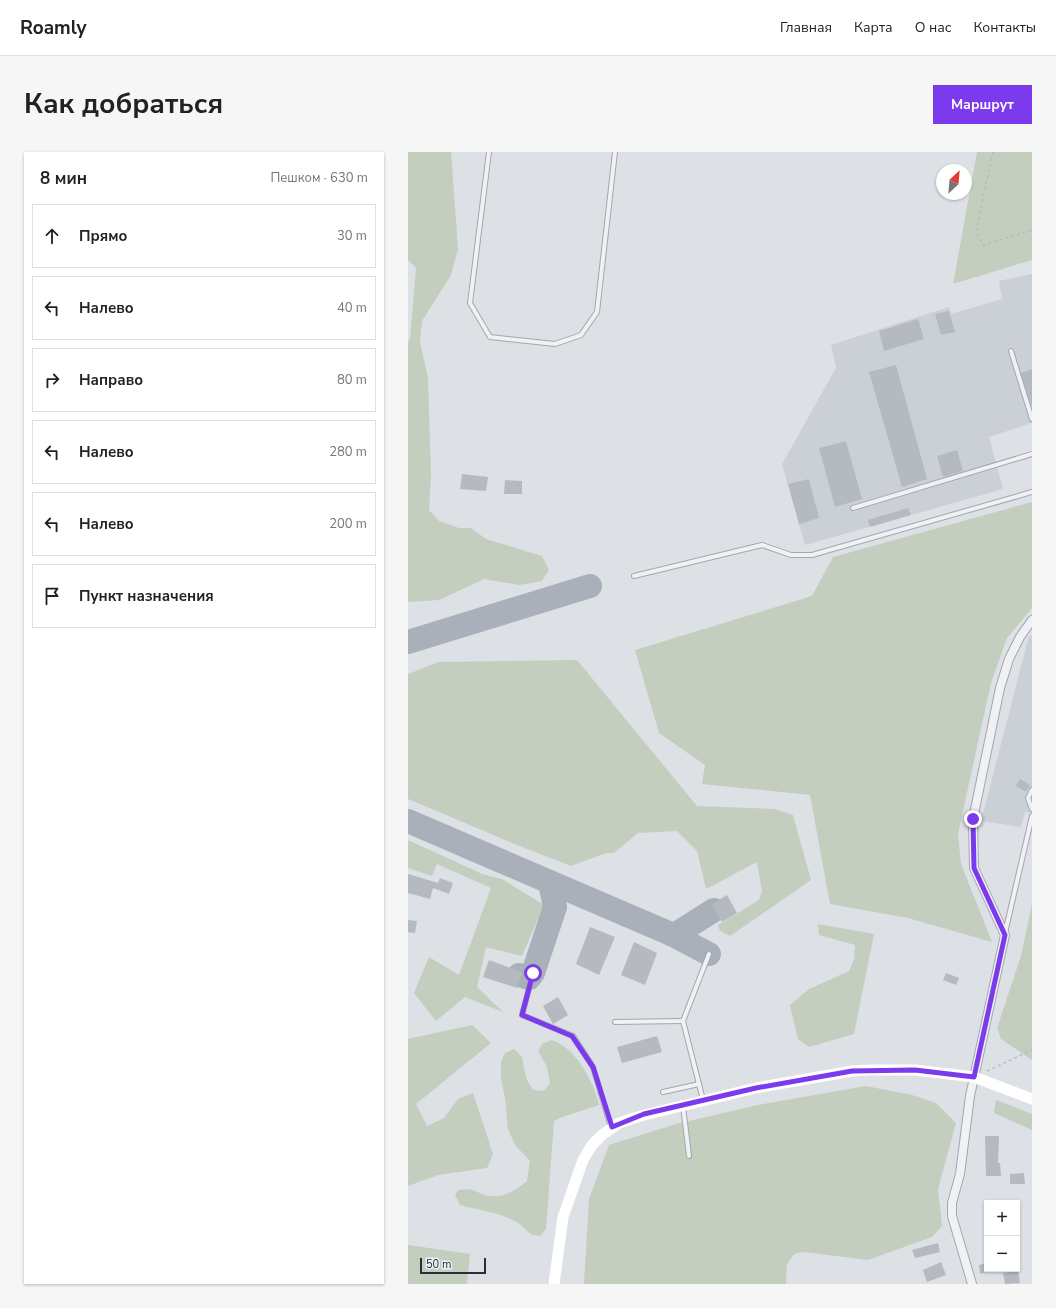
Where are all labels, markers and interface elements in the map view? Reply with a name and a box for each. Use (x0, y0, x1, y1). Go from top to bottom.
text: Roamly (20, 15, 87, 41)
text: Главная (780, 18, 832, 37)
text: Карта (854, 18, 893, 37)
text: О нас (915, 18, 951, 37)
text: Контакты (973, 18, 1036, 37)
text: Как добраться (24, 85, 223, 123)
button: Маршрут (933, 85, 1032, 124)
north arrow (936, 164, 972, 200)
text: 8 мин (40, 167, 87, 190)
text: Пешком · 630 m (270, 169, 368, 187)
icon: ahead (41, 225, 63, 247)
text: Прямо (79, 226, 127, 246)
text: 30 m (337, 227, 367, 245)
icon: left (41, 297, 63, 319)
text: Налево (79, 298, 134, 318)
text: 40 m (337, 299, 367, 317)
icon: right (41, 369, 63, 391)
text: Направо (79, 370, 143, 390)
text: 80 m (337, 371, 367, 389)
icon: left (41, 441, 63, 463)
text: Налево (79, 442, 134, 462)
text: 280 m (329, 443, 367, 461)
icon: left (41, 513, 63, 535)
text: Налево (79, 514, 134, 534)
text: 200 m (329, 515, 367, 533)
icon: arrive (41, 585, 63, 607)
text: Пункт назначения (79, 586, 214, 606)
route end (964, 810, 982, 828)
route start (524, 964, 542, 982)
map controls (984, 1200, 1020, 1272)
button: + (984, 1200, 1020, 1236)
button: − (984, 1236, 1020, 1272)
scale bar (420, 1256, 486, 1275)
text: 50 m (426, 1257, 451, 1272)

